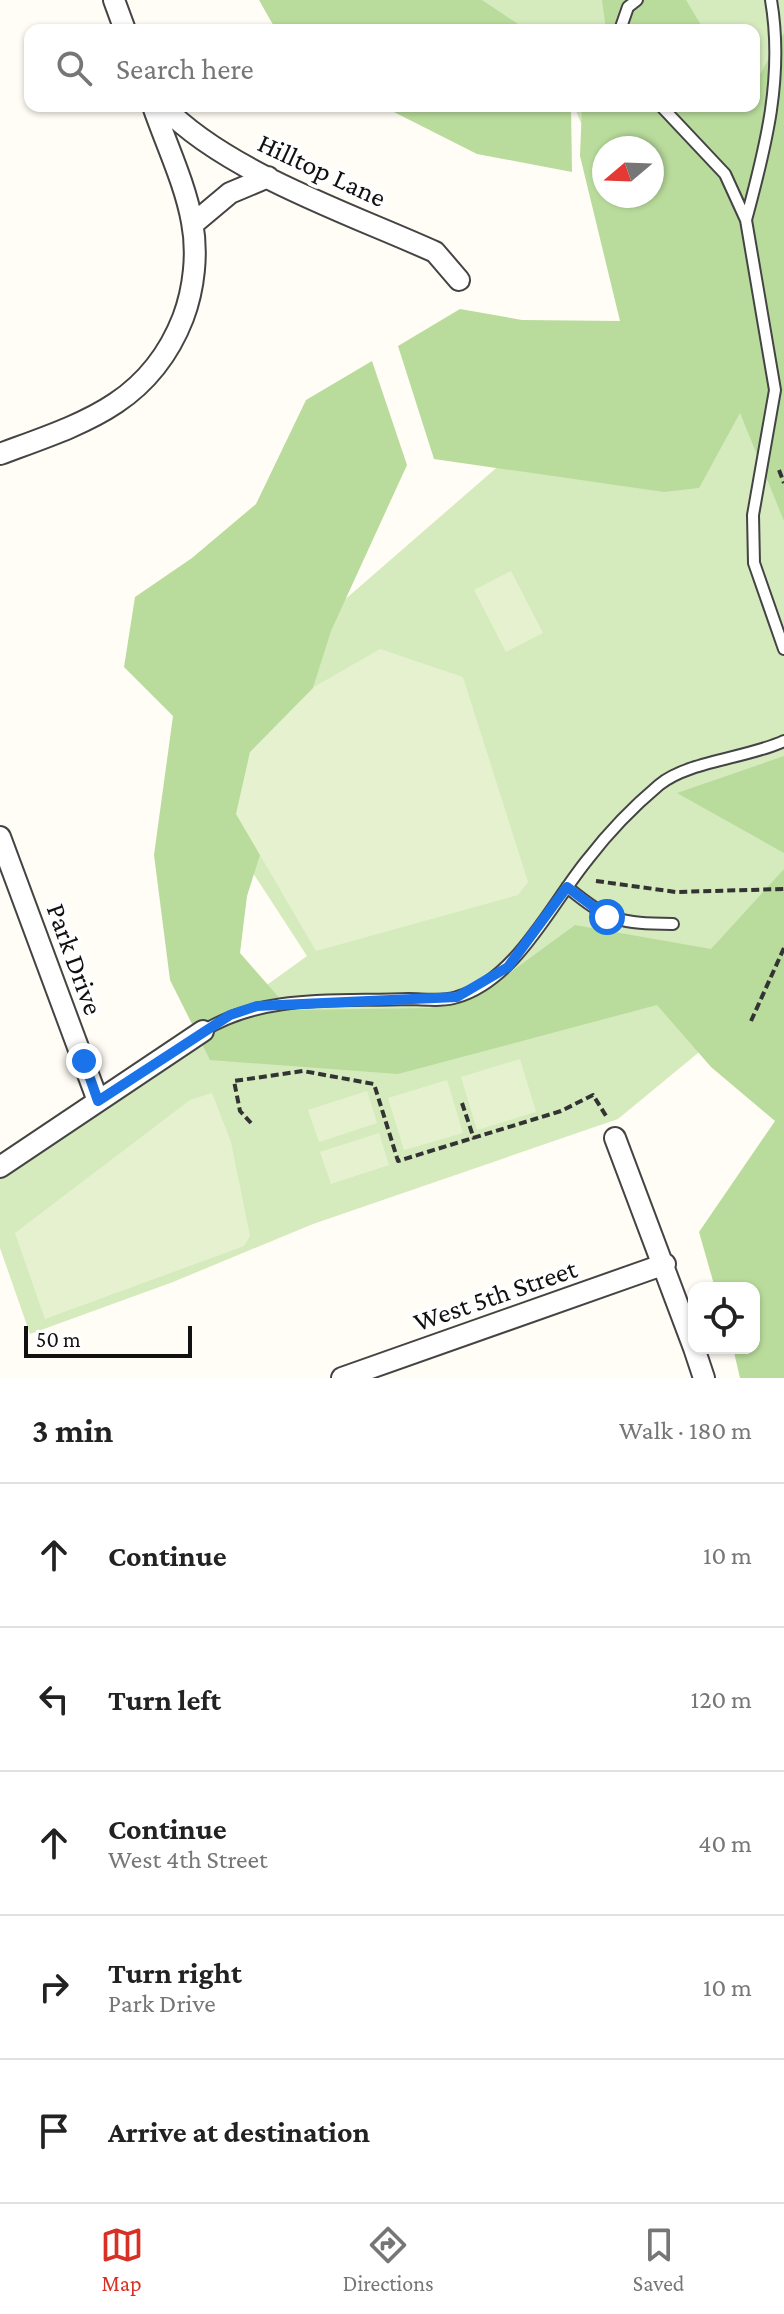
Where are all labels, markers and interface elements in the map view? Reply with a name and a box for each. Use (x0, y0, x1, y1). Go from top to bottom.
search box (24, 24, 760, 112)
icon: search (52, 46, 96, 90)
text: Search here (116, 52, 254, 85)
street label: Hilltop Lane (253, 127, 391, 213)
north arrow (592, 136, 664, 208)
street label: Park Drive (41, 899, 109, 1019)
route start (589, 899, 625, 935)
route end (66, 1043, 102, 1079)
street label: West 5th Street (409, 1252, 581, 1337)
map controls (688, 1282, 760, 1354)
button: locate (688, 1282, 760, 1354)
scale bar (24, 1322, 192, 1358)
text: 50 m (36, 1327, 81, 1352)
text: 3 min (32, 1412, 113, 1449)
text: Walk · 180 m (619, 1416, 752, 1445)
icon: ahead (32, 1533, 76, 1577)
text: Continue (108, 1539, 227, 1572)
text: 10 m (703, 1541, 752, 1570)
icon: left (32, 1677, 76, 1721)
text: Turn left (108, 1683, 221, 1716)
text: 120 m (691, 1685, 752, 1714)
text: Continue (108, 1812, 227, 1845)
icon: ahead (32, 1821, 76, 1865)
text: 40 m (698, 1829, 752, 1858)
text: West 4th Street (108, 1845, 268, 1874)
text: Turn right (108, 1956, 242, 1989)
icon: right (32, 1965, 76, 2009)
text: 10 m (703, 1973, 752, 2002)
text: Park Drive (108, 1989, 216, 2018)
icon: arrive (32, 2109, 76, 2153)
text: Arrive at destination (108, 2115, 370, 2148)
tab: Map (100, 2223, 144, 2296)
tab: Directions (343, 2223, 434, 2296)
tab: Saved (633, 2223, 684, 2296)

